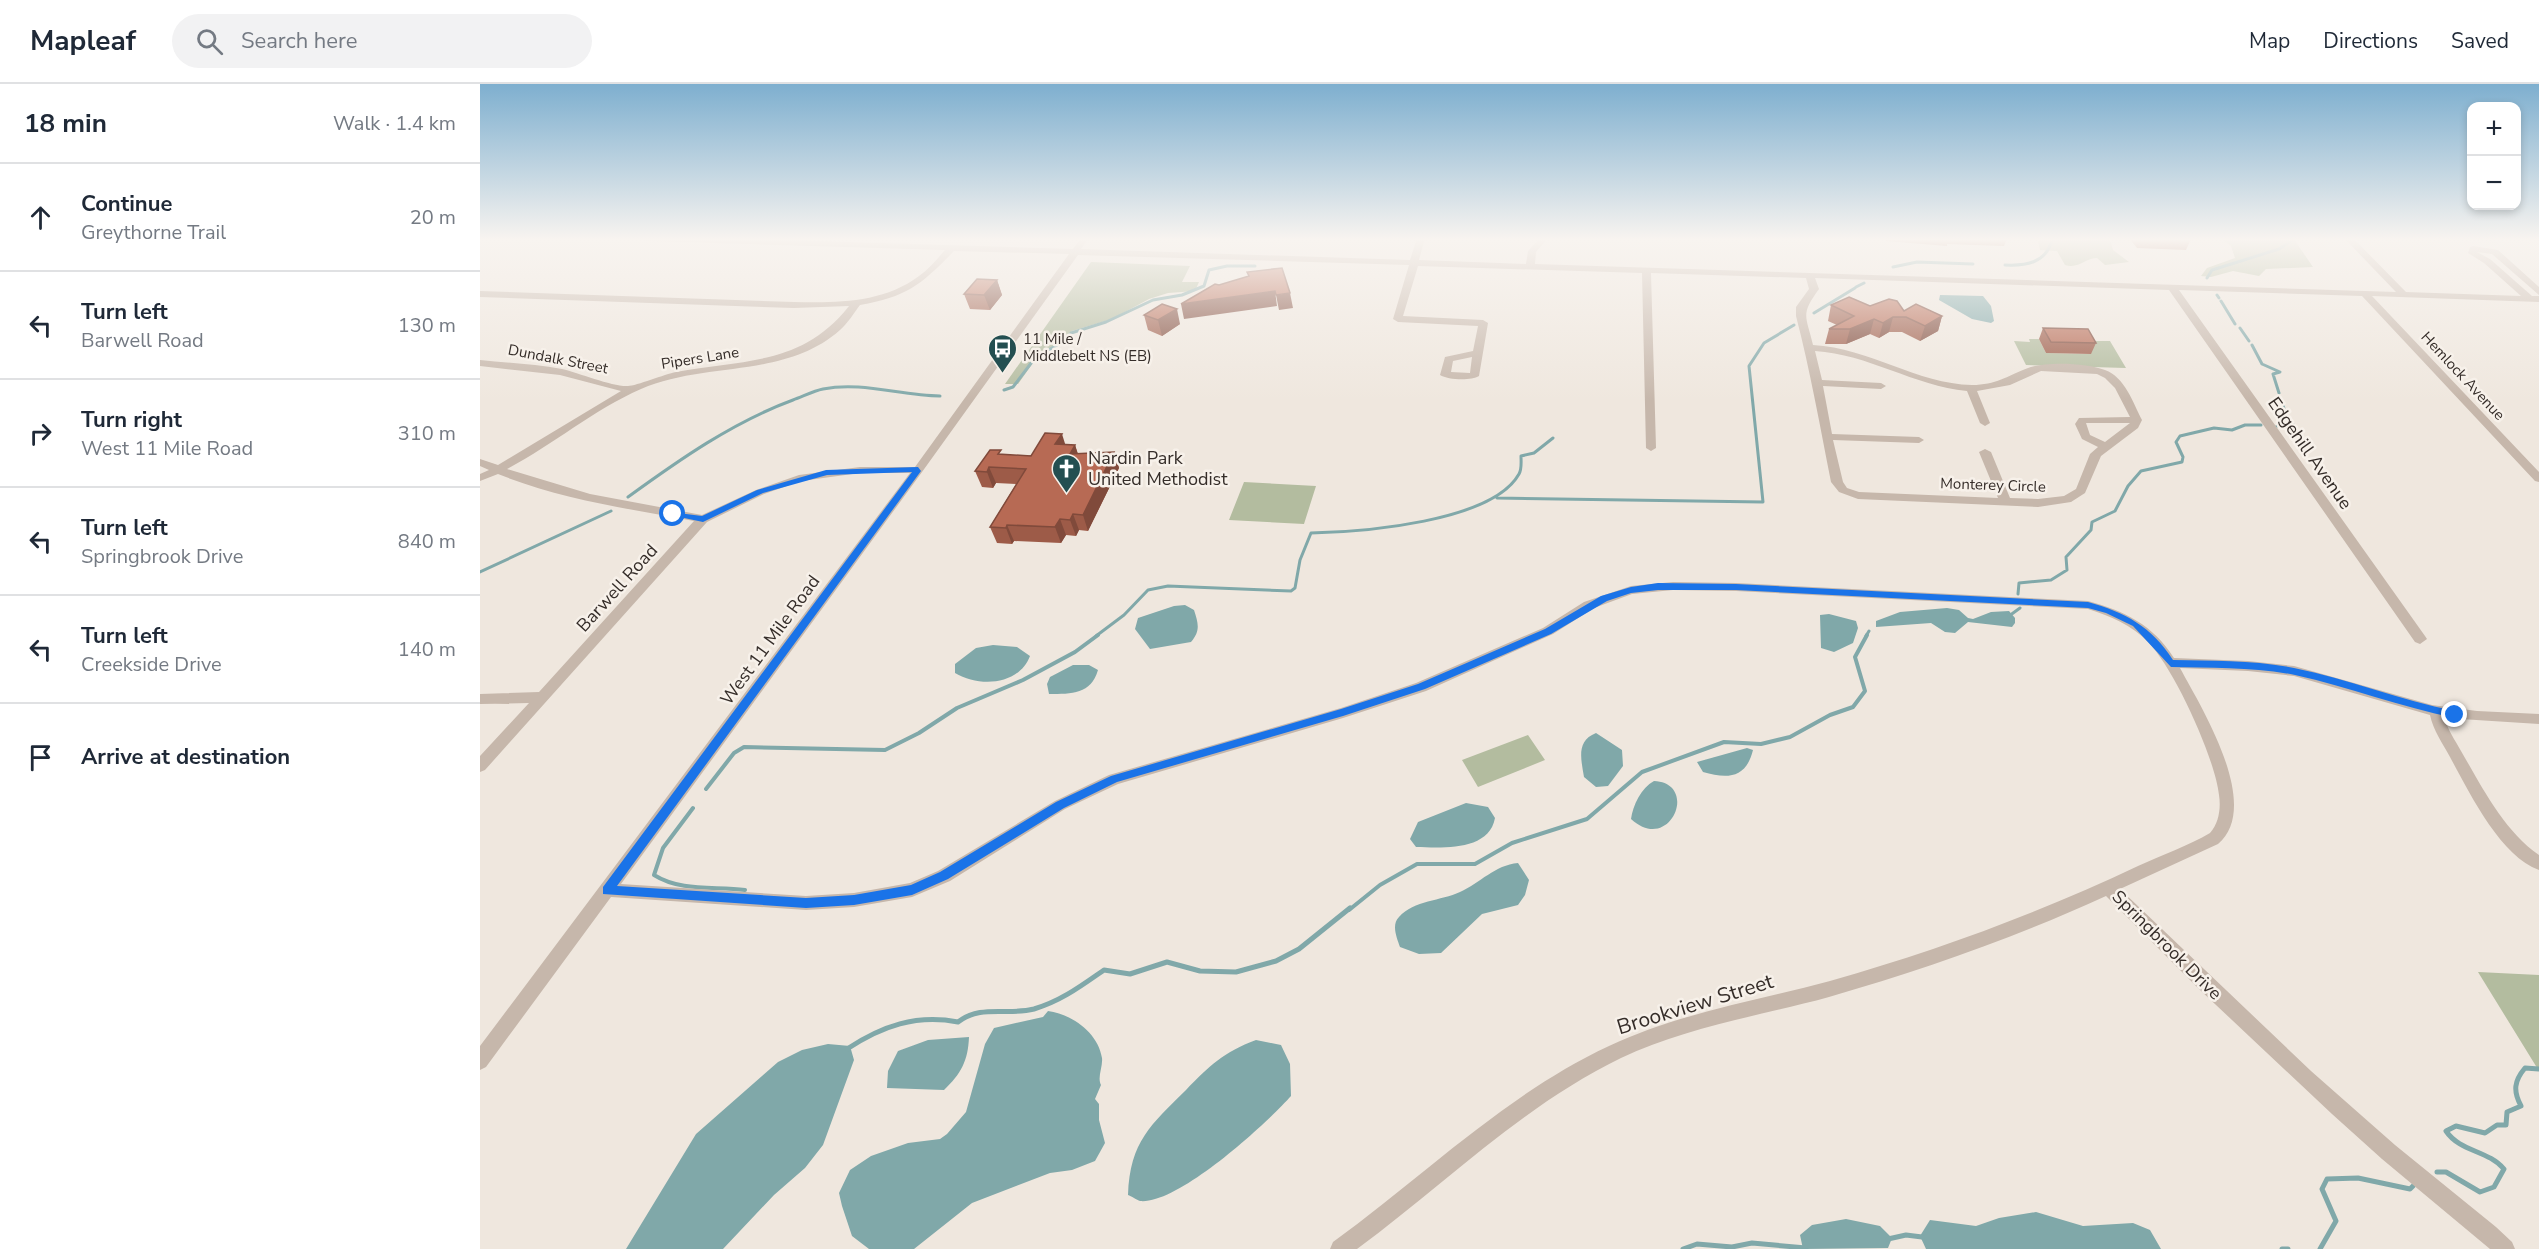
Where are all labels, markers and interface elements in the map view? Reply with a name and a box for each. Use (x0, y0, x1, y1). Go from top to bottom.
search box (172, 14, 592, 68)
text: Mapleaf (30, 22, 136, 60)
icon: search (193, 25, 226, 58)
text: Search here (241, 26, 358, 56)
text: Map (2249, 27, 2290, 55)
text: Directions (2323, 27, 2418, 55)
text: Saved (2451, 27, 2509, 55)
map controls (2467, 102, 2521, 210)
button: + (2467, 102, 2521, 156)
text: 18 min (24, 106, 107, 141)
text: Walk · 1.4 km (333, 110, 456, 137)
button: − (2467, 156, 2521, 210)
text: Continue (81, 189, 172, 219)
icon: ahead (24, 201, 57, 234)
text: 20 m (410, 204, 456, 231)
text: Greythorne Trail (81, 219, 226, 246)
text: Turn left (81, 297, 168, 327)
icon: left (24, 309, 57, 342)
text: 130 m (398, 312, 456, 339)
text: Barwell Road (81, 327, 204, 354)
street label: Hemlock Avenue (2417, 327, 2509, 425)
place label: 11 Mile / Middlebelt NS (EB) (1023, 329, 1152, 366)
bus stop icon: 11 Mile / Middlebelt NS (EB) (986, 332, 1018, 374)
street label: Dundalk Street (506, 340, 610, 379)
street label: Pipers Lane (660, 342, 740, 374)
street label: Edgehill Avenue (2262, 392, 2358, 514)
text: Turn right (81, 405, 182, 435)
icon: right (24, 417, 57, 450)
text: 310 m (398, 420, 456, 447)
text: West 11 Mile Road (81, 435, 253, 462)
place label: Nardin Park United Methodist (1088, 446, 1228, 491)
church icon: Nardin Park United Methodist (1051, 452, 1083, 494)
street label: Monterey Circle (1940, 473, 2046, 497)
route start (659, 500, 685, 526)
text: Turn left (81, 513, 168, 543)
icon: left (24, 525, 57, 558)
text: 840 m (398, 528, 456, 555)
street label: Barwell Road (571, 539, 663, 637)
text: Springbrook Drive (81, 543, 243, 570)
street label: West 11 Mile Road (715, 570, 825, 710)
text: Turn left (81, 621, 168, 651)
icon: left (24, 633, 57, 666)
text: 140 m (398, 636, 456, 663)
text: Creekside Drive (81, 651, 222, 678)
route end (2441, 701, 2467, 727)
icon: arrive (24, 741, 57, 774)
text: Arrive at destination (81, 742, 290, 772)
street label: Springbrook Drive (2107, 885, 2227, 1005)
street label: Brookview Street (1613, 967, 1777, 1041)

